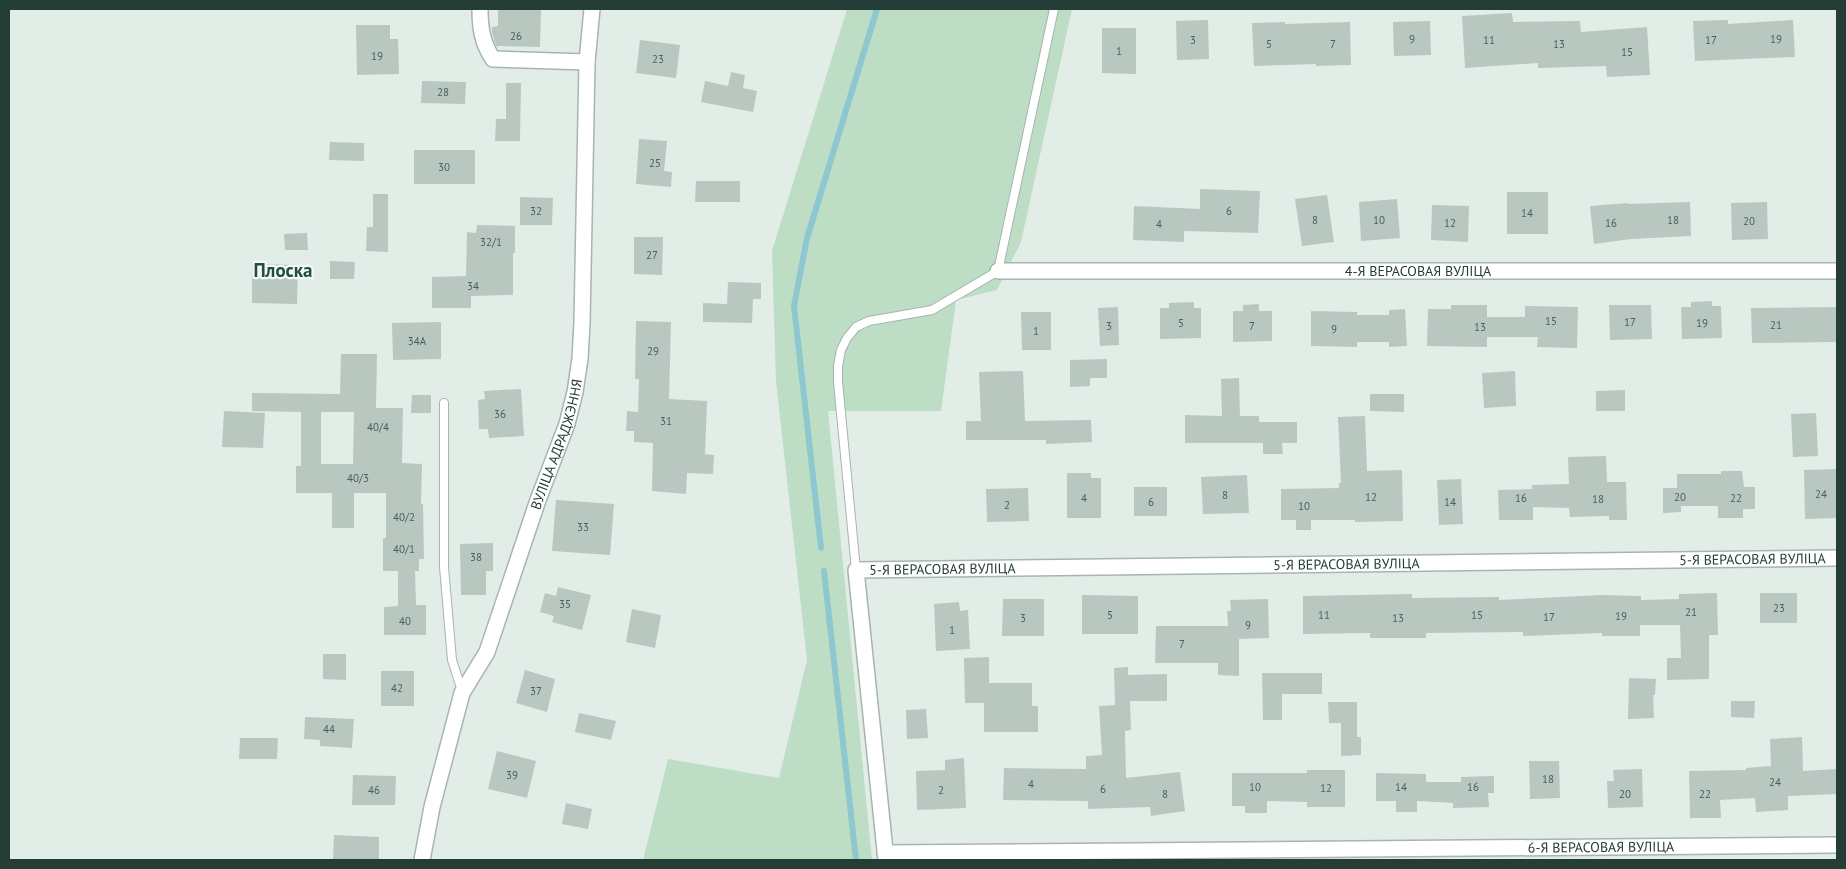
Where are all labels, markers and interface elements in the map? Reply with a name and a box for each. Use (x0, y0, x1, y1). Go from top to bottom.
house number: 26 (510, 29, 522, 43)
house number: 9 (1409, 32, 1415, 46)
house number: 19 (1770, 32, 1782, 46)
house number: 3 (1190, 33, 1196, 47)
house number: 11 (1483, 33, 1495, 47)
house number: 17 (1705, 33, 1717, 47)
house number: 5 (1266, 37, 1272, 51)
house number: 7 (1330, 37, 1336, 51)
house number: 13 (1553, 37, 1565, 51)
house number: 1 (1116, 44, 1122, 58)
house number: 15 (1621, 45, 1633, 59)
house number: 19 (371, 49, 383, 63)
house number: 23 (652, 52, 664, 66)
house number: 28 (437, 85, 449, 99)
house number: 25 (649, 156, 661, 170)
house number: 30 (438, 160, 450, 174)
house number: 32 (530, 204, 542, 218)
house number: 6 (1226, 204, 1232, 218)
house number: 14 (1521, 206, 1533, 220)
house number: 8 (1312, 213, 1318, 227)
house number: 10 (1373, 213, 1385, 227)
house number: 18 (1667, 213, 1679, 227)
house number: 20 (1743, 214, 1755, 228)
house number: 12 (1444, 216, 1456, 230)
house number: 16 (1605, 216, 1617, 230)
house number: 4 (1156, 217, 1162, 231)
house number: 32/1 (480, 235, 502, 249)
house number: 27 (646, 248, 658, 262)
district label: Плоска (253, 258, 313, 282)
street label: 4-Я ВЕРАСОВАЯ ВУЛІЦА (1345, 262, 1492, 280)
house number: 34 (467, 279, 479, 293)
house number: 15 (1545, 314, 1557, 328)
house number: 17 (1624, 315, 1636, 329)
house number: 5 (1178, 316, 1184, 330)
house number: 19 (1696, 316, 1708, 330)
house number: 21 (1770, 318, 1782, 332)
house number: 3 (1106, 319, 1112, 333)
house number: 7 (1249, 319, 1255, 333)
house number: 13 (1474, 320, 1486, 334)
house number: 9 (1331, 322, 1337, 336)
house number: 1 (1033, 324, 1039, 338)
house number: 34А (408, 334, 427, 348)
house number: 29 (647, 344, 659, 358)
street label: ВУЛІЦА АДРАДЖЭННЯ (526, 378, 586, 512)
house number: 36 (494, 407, 506, 421)
house number: 31 (660, 414, 672, 428)
house number: 40/4 (367, 420, 389, 434)
house number: 40/3 (347, 471, 369, 485)
house number: 24 (1815, 487, 1827, 501)
house number: 8 (1222, 488, 1228, 502)
house number: 12 (1365, 490, 1377, 504)
house number: 20 (1674, 490, 1686, 504)
house number: 4 (1081, 491, 1087, 505)
house number: 16 (1515, 491, 1527, 505)
house number: 22 (1730, 491, 1742, 505)
house number: 18 (1592, 492, 1604, 506)
house number: 6 (1148, 495, 1154, 509)
house number: 14 (1444, 495, 1456, 509)
house number: 2 (1004, 498, 1010, 512)
house number: 10 (1298, 499, 1310, 513)
house number: 40/2 (393, 510, 415, 524)
house number: 33 (577, 520, 589, 534)
house number: 40/1 (393, 542, 415, 556)
street label: 5-Я ВЕРАСОВАЯ ВУЛІЦА (1679, 549, 1826, 569)
house number: 38 (470, 550, 482, 564)
street label: 5-Я ВЕРАСОВАЯ ВУЛІЦА (1273, 554, 1421, 574)
street label: 5-Я ВЕРАСОВАЯ ВУЛІЦА (869, 559, 1017, 579)
house number: 35 (559, 597, 571, 611)
house number: 23 (1773, 601, 1785, 615)
house number: 21 (1685, 605, 1697, 619)
house number: 5 (1107, 608, 1113, 622)
house number: 11 (1318, 608, 1330, 622)
house number: 15 (1471, 608, 1483, 622)
house number: 19 (1615, 609, 1627, 623)
house number: 17 (1543, 610, 1555, 624)
house number: 3 (1020, 611, 1026, 625)
house number: 13 (1392, 611, 1404, 625)
house number: 40 (399, 614, 411, 628)
house number: 9 (1245, 618, 1251, 632)
house number: 1 (949, 623, 955, 637)
house number: 7 (1179, 637, 1185, 651)
house number: 42 (391, 681, 403, 695)
house number: 37 (530, 684, 542, 698)
house number: 44 (323, 722, 335, 736)
house number: 39 (506, 768, 518, 782)
house number: 18 (1542, 772, 1554, 786)
house number: 24 (1769, 775, 1781, 789)
house number: 4 (1028, 777, 1034, 791)
house number: 10 (1249, 780, 1261, 794)
house number: 14 (1395, 780, 1407, 794)
house number: 16 (1467, 780, 1479, 794)
house number: 12 (1320, 781, 1332, 795)
house number: 6 (1100, 782, 1106, 796)
house number: 46 (368, 783, 380, 797)
house number: 2 (938, 783, 944, 797)
house number: 8 (1162, 787, 1168, 801)
house number: 20 (1619, 787, 1631, 801)
house number: 22 (1699, 787, 1711, 801)
street label: 6-Я ВЕРАСОВАЯ ВУЛІЦА (1528, 837, 1675, 857)

